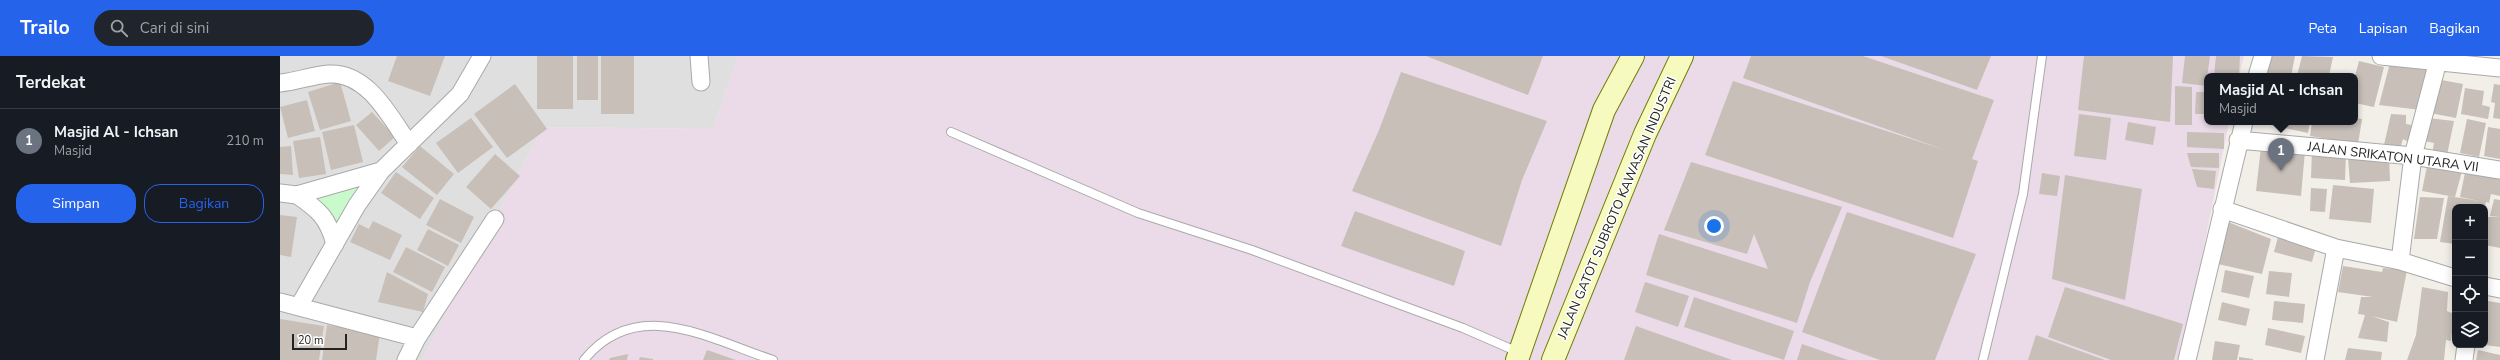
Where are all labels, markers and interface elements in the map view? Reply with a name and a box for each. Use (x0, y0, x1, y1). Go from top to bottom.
search box (94, 10, 374, 46)
text: Trailo (20, 15, 70, 41)
icon: search (108, 17, 130, 39)
text: Cari di sini (140, 18, 209, 38)
text: Peta (2309, 19, 2337, 38)
text: Lapisan (2359, 19, 2407, 38)
text: Bagikan (2429, 19, 2480, 38)
text: Terdekat (16, 71, 85, 94)
popup (2204, 73, 2358, 125)
street label: JALAN GATOT SUBROTO KAWASAN INDUSTRI (1553, 74, 1681, 343)
text: Masjid Al - Ichsan (2219, 80, 2343, 100)
text: Masjid (2219, 100, 2257, 118)
text: Masjid Al - Ichsan (54, 122, 178, 142)
text: 1 (25, 132, 33, 150)
text: 210 m (226, 132, 264, 150)
street label: JALAN SRIKATON UTARA VII (2305, 137, 2480, 176)
pin: 1 (2268, 138, 2294, 171)
text: Masjid (54, 142, 92, 160)
button: Simpan (16, 184, 136, 223)
button: Bagikan (144, 184, 264, 223)
map controls (2452, 204, 2488, 348)
button: + (2452, 204, 2488, 240)
your location (1704, 216, 1724, 236)
button: − (2452, 240, 2488, 276)
button: locate (2452, 276, 2488, 312)
button: layers (2452, 312, 2488, 348)
scale bar (292, 332, 347, 351)
text: 20 m (298, 333, 323, 348)

